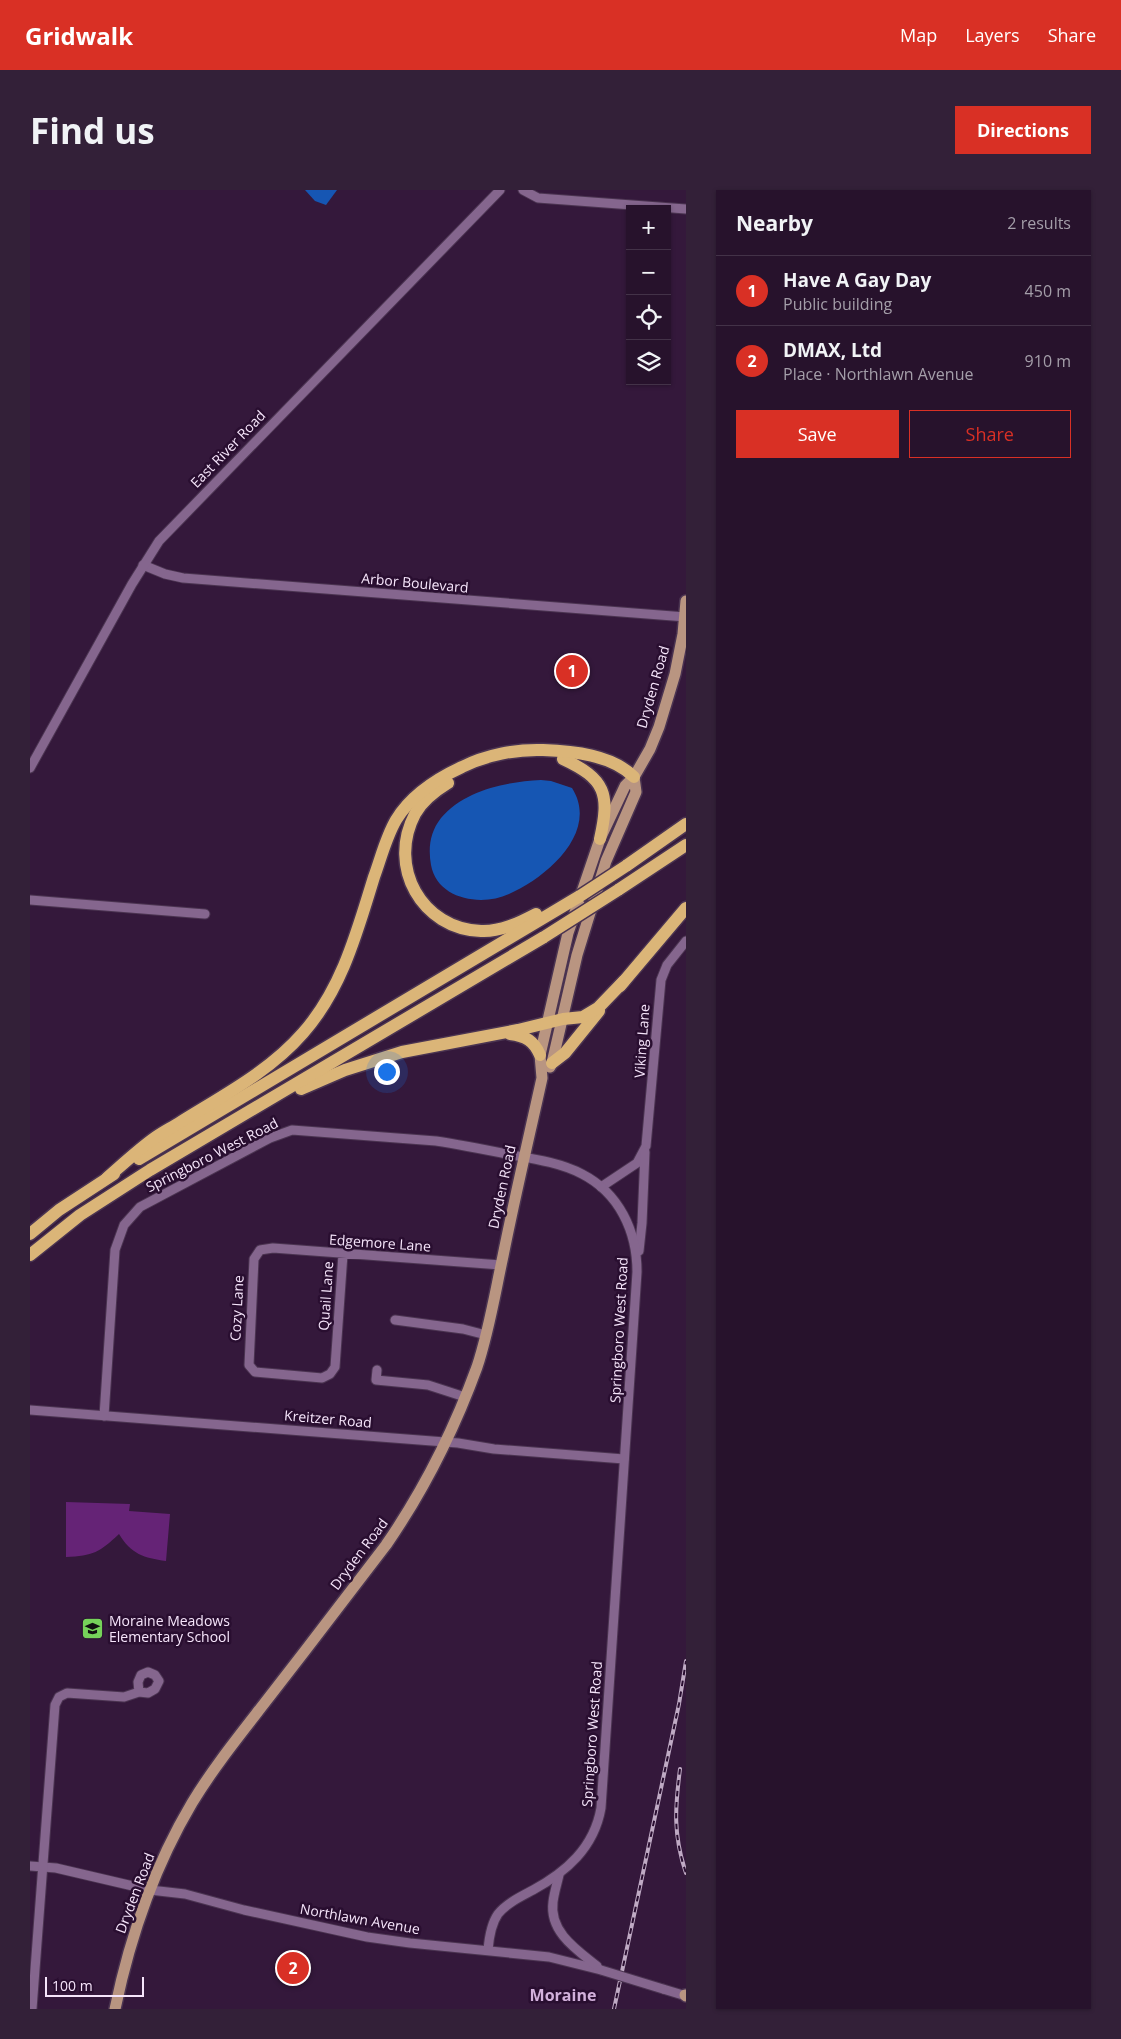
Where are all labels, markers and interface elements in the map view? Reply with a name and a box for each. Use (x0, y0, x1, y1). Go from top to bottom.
text: Gridwalk (25, 19, 133, 52)
text: Map (900, 23, 937, 47)
text: Layers (965, 23, 1020, 47)
text: Share (1048, 23, 1096, 47)
button: Directions (955, 106, 1091, 154)
text: Find us (30, 107, 155, 154)
map controls (626, 205, 671, 385)
button: + (626, 205, 671, 250)
text: Nearby (736, 209, 813, 237)
text: 2 results (1007, 212, 1071, 234)
button: − (626, 250, 671, 295)
text: Have A Gay Day (783, 267, 931, 293)
text: 1 (747, 280, 757, 302)
text: 450 m (1025, 280, 1071, 302)
text: Public building (783, 293, 892, 315)
button: locate (626, 295, 671, 340)
text: DMAX, Ltd (783, 337, 882, 363)
button: layers (626, 340, 671, 385)
text: 2 (747, 350, 757, 372)
text: 910 m (1025, 350, 1071, 372)
text: Place · Northlawn Avenue (783, 363, 973, 385)
street label: East River Road (186, 406, 269, 491)
button: Save (736, 410, 899, 458)
button: Share (909, 410, 1071, 458)
street label: Arbor Boulevard (361, 568, 469, 597)
street label: Dryden Road (632, 643, 673, 730)
pin: 1 (556, 652, 588, 690)
street label: Viking Lane (629, 1003, 654, 1079)
your location (374, 1059, 400, 1085)
street label: Springboro West Road (142, 1113, 281, 1196)
street label: Dryden Road (483, 1143, 520, 1230)
street label: Edgemore Lane (329, 1229, 432, 1256)
street label: Springboro West Road (605, 1257, 632, 1403)
street label: Quail Lane (314, 1261, 337, 1331)
street label: Cozy Lane (225, 1274, 248, 1341)
street label: Kreitzer Road (283, 1405, 373, 1432)
street label: Dryden Road (325, 1514, 392, 1593)
place label: Moraine Meadows Elementary School (109, 1611, 230, 1646)
school or university icon: Moraine Meadows Elementary School (81, 1617, 105, 1641)
street label: Springboro West Road (577, 1661, 606, 1807)
street label: Dryden Road (110, 1850, 159, 1936)
street label: Northlawn Avenue (299, 1899, 422, 1938)
pin: 2 (277, 1949, 309, 1987)
scale bar (45, 1974, 144, 1997)
text: 100 m (52, 1976, 93, 1995)
district label: Moraine (530, 1984, 596, 2006)

